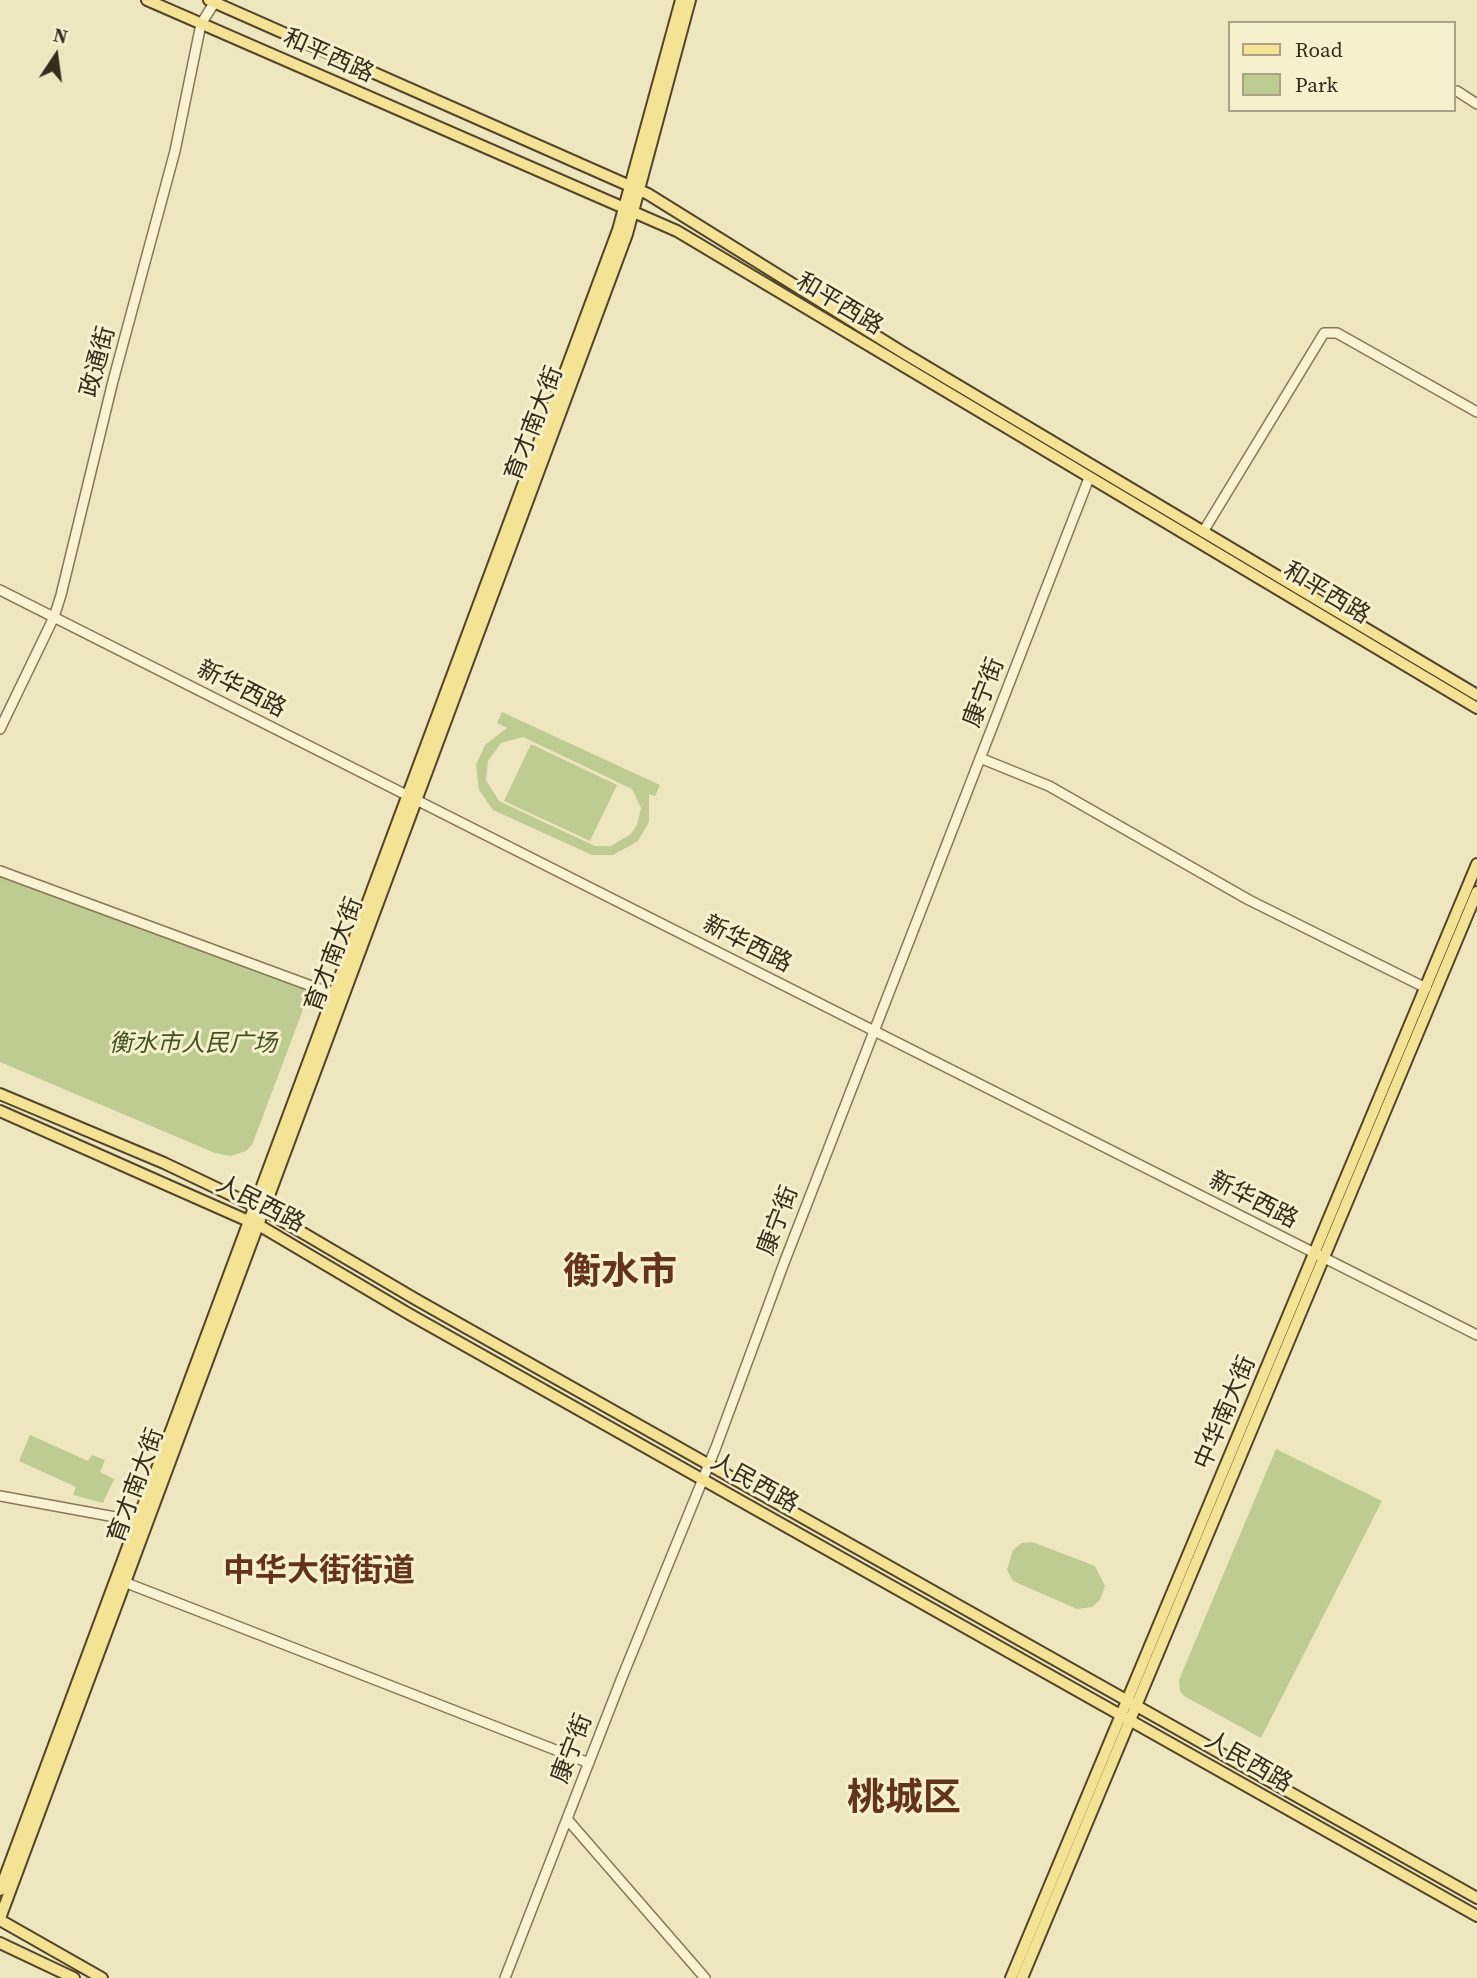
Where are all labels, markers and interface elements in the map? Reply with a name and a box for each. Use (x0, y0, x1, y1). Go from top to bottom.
north arrow (21, 21, 91, 91)
text: N (51, 21, 70, 50)
legend (1228, 21, 1456, 112)
street label: 和平西路 (278, 24, 378, 90)
text: Road (1295, 35, 1343, 64)
text: Park (1295, 70, 1338, 99)
street label: 和平西路 (790, 268, 888, 342)
street label: 政通街 (76, 323, 122, 401)
street label: 育才南大街 (500, 363, 570, 485)
street label: 和平西路 (1277, 557, 1375, 631)
street label: 康宁街 (959, 654, 1011, 732)
street label: 新华西路 (192, 655, 290, 725)
street label: 育才南大街 (300, 894, 370, 1016)
street label: 新华西路 (698, 910, 796, 980)
park label: 衡水市人民广场 (109, 1031, 277, 1059)
street label: 新华西路 (1204, 1166, 1302, 1236)
street label: 人民西路 (211, 1170, 309, 1240)
street label: 康宁街 (753, 1182, 805, 1260)
district label: 衡水市 (563, 1251, 677, 1297)
street label: 中华南大街 (1189, 1352, 1263, 1474)
street label: 育才南大街 (103, 1425, 171, 1547)
street label: 人民西路 (705, 1448, 803, 1520)
district label: 中华大街街道 (223, 1554, 415, 1592)
street label: 康宁街 (547, 1710, 599, 1788)
street label: 人民西路 (1199, 1727, 1297, 1799)
district label: 桃城区 (847, 1777, 961, 1823)

